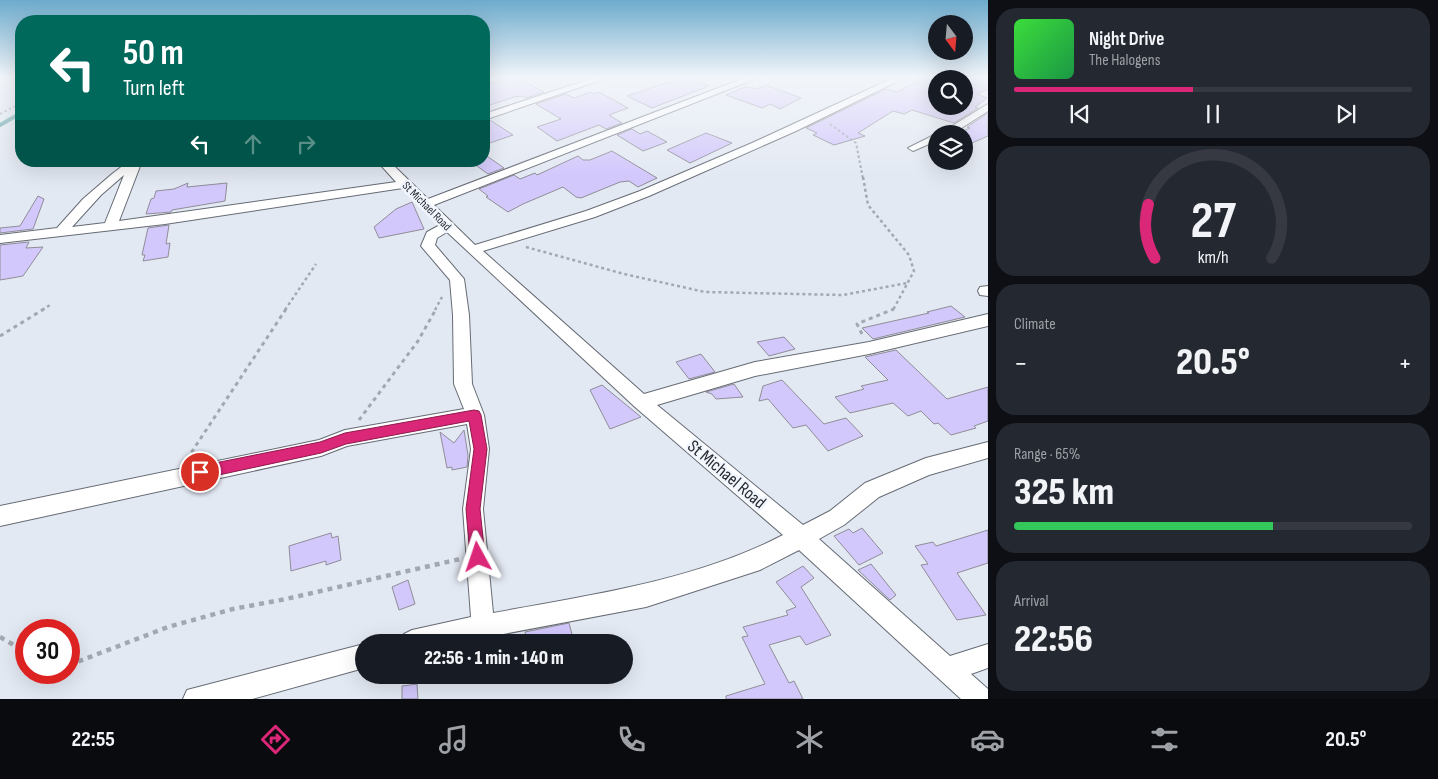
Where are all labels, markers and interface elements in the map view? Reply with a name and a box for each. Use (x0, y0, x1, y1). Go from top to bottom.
north arrow (928, 15, 972, 60)
map controls (928, 15, 973, 170)
text: Night Drive (1089, 28, 1164, 51)
text: 50 m (123, 32, 184, 75)
icon: left (40, 35, 105, 100)
text: The Halogens (1089, 51, 1160, 70)
button: search (928, 70, 973, 115)
text: Turn left (123, 75, 185, 102)
icon: previous (1066, 100, 1094, 128)
icon: pause (1199, 100, 1227, 128)
icon: next (1332, 100, 1360, 128)
button: layers (928, 125, 973, 170)
icon: left (186, 130, 214, 158)
icon: ahead (239, 130, 267, 158)
icon: right (292, 130, 320, 158)
street label: St Michael Road (399, 179, 454, 234)
text: 27 (1190, 190, 1236, 253)
text: km/h (1198, 247, 1228, 268)
text: Climate (1014, 315, 1056, 334)
text: 20.5° (1176, 340, 1250, 385)
text: − (1014, 347, 1028, 380)
text: + (1398, 347, 1412, 380)
street label: St Michael Road (683, 436, 770, 513)
text: Range · 65% (1014, 445, 1080, 464)
pin (179, 451, 221, 493)
icon: arrive (186, 458, 214, 486)
text: 325 km (1014, 470, 1114, 515)
position arrow (451, 530, 503, 582)
text: Arrival (1014, 592, 1048, 611)
text: 22:56 (1014, 617, 1093, 662)
speed limit sign: 30 (15, 619, 80, 684)
text: 22:56 · 1 min · 140 m (424, 647, 564, 670)
icon: directions (258, 722, 293, 757)
icon: music (436, 722, 471, 757)
icon: phone (614, 722, 649, 757)
icon: climate (792, 722, 827, 757)
icon: car (970, 722, 1005, 757)
icon: filters (1147, 722, 1182, 757)
text: 22:55 (71, 726, 115, 753)
text: 20.5° (1325, 726, 1366, 753)

